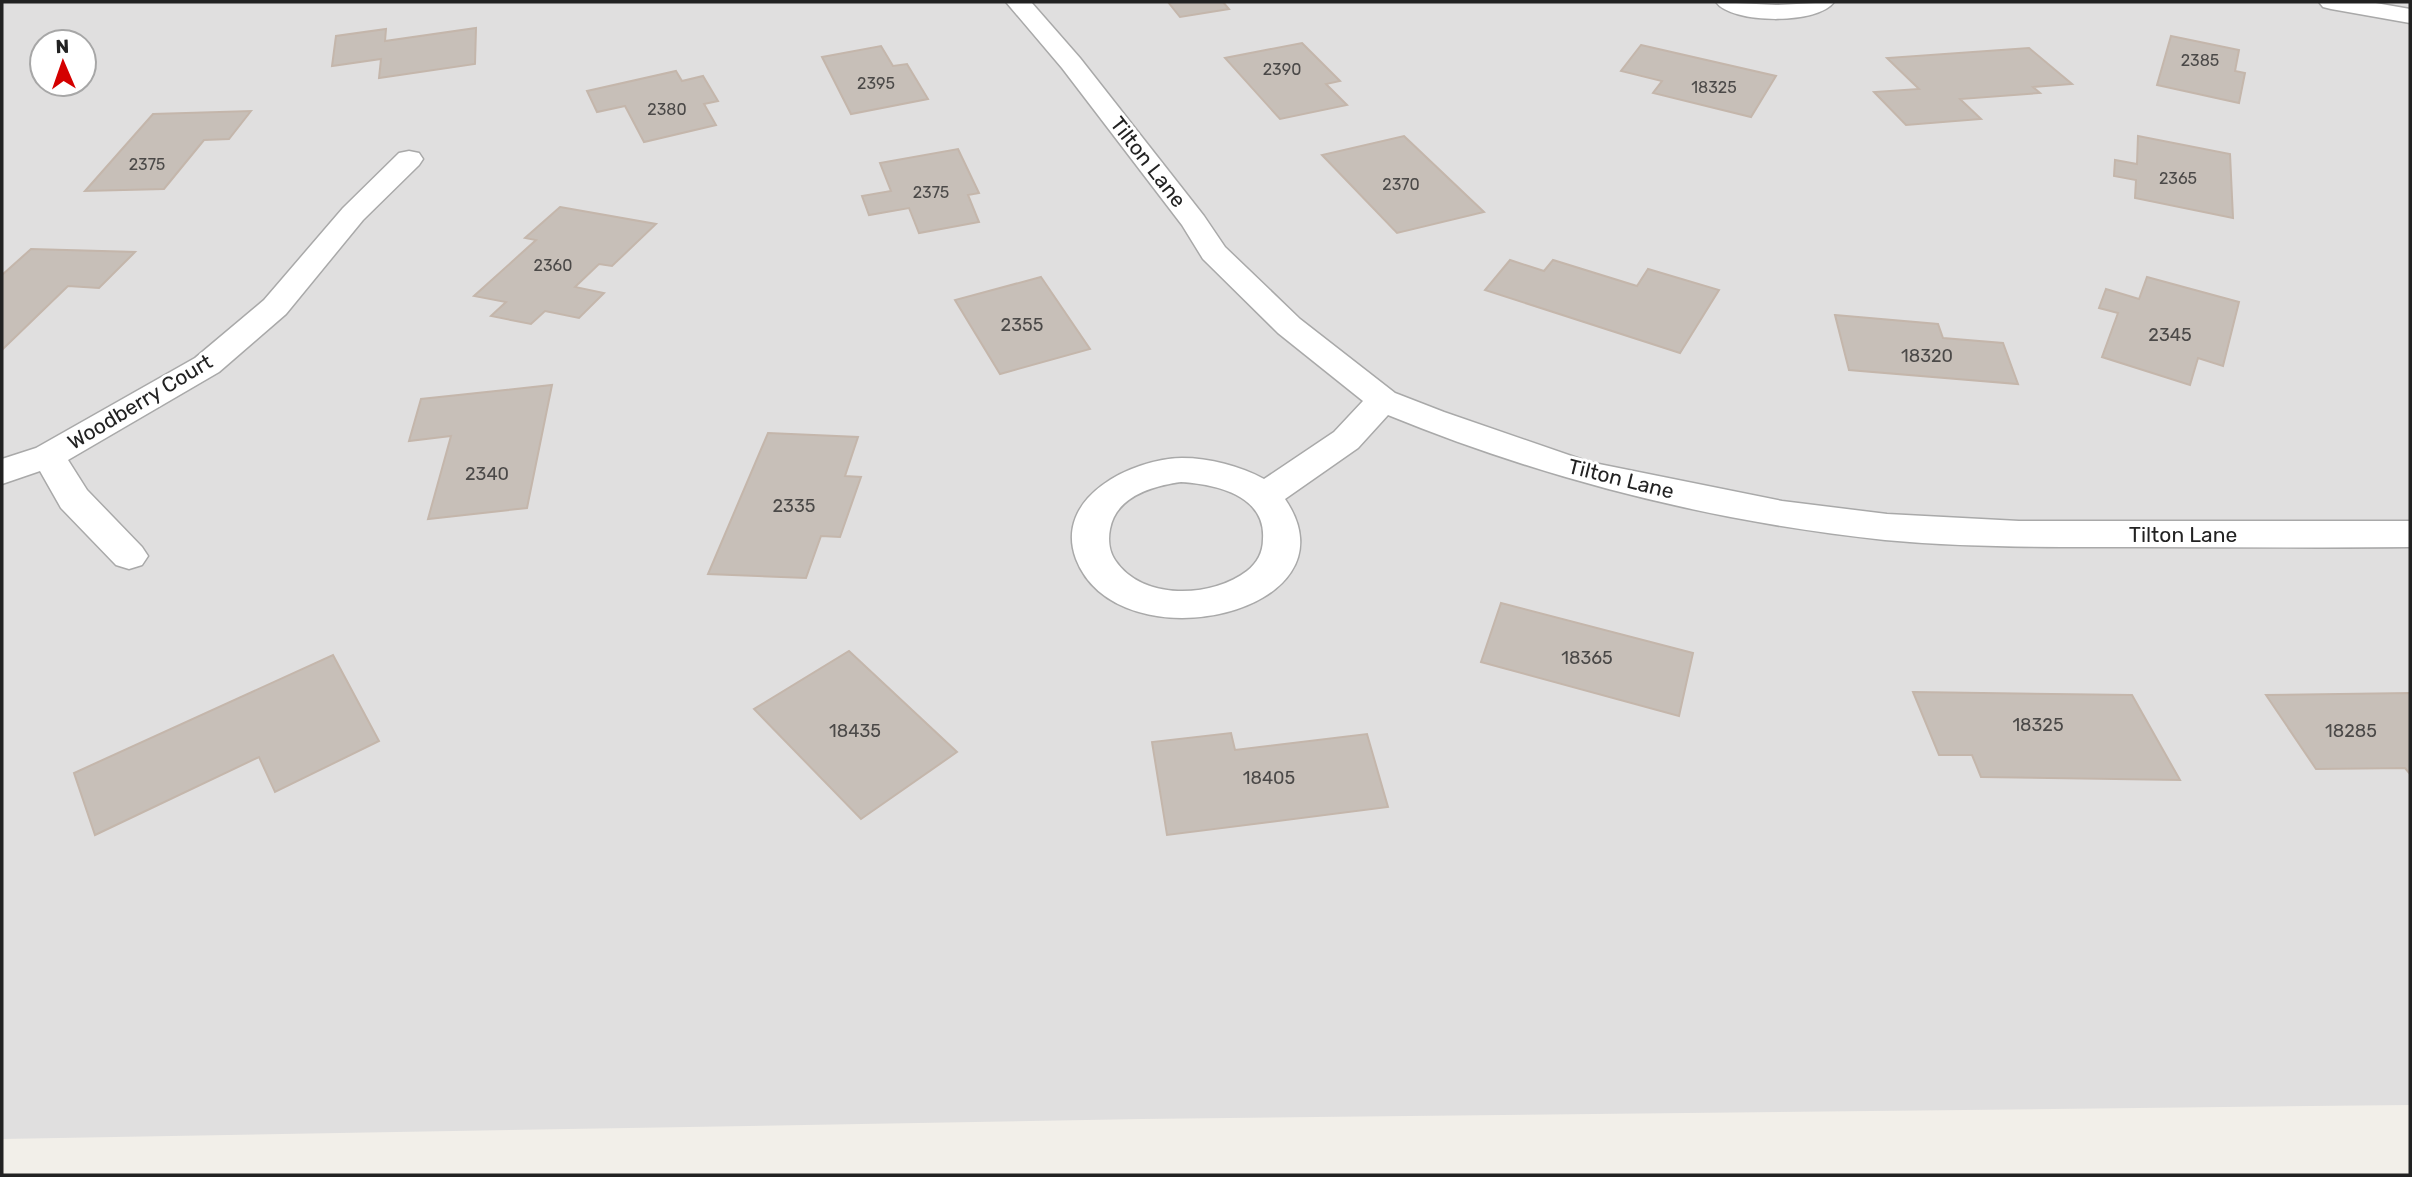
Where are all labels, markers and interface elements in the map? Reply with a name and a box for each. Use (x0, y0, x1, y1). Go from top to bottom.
north arrow (28, 28, 98, 98)
text: N (55, 35, 70, 58)
house number: 2385 (2181, 51, 2219, 70)
house number: 2390 (1263, 60, 1301, 79)
house number: 2395 (857, 74, 895, 93)
house number: 18325 (1691, 78, 1737, 97)
house number: 2380 (647, 100, 687, 119)
street label: Tilton Lane (1105, 111, 1192, 212)
house number: 2375 (129, 155, 165, 174)
house number: 2365 (2159, 169, 2197, 188)
house number: 2370 (1382, 175, 1420, 194)
house number: 2375 (913, 183, 949, 202)
house number: 2360 (534, 256, 572, 275)
house number: 2355 (1001, 314, 1043, 336)
house number: 2345 (2148, 324, 2192, 346)
house number: 18320 (1901, 345, 1953, 367)
street label: Woodberry Court (63, 349, 217, 455)
street label: Tilton Lane (1566, 453, 1677, 504)
house number: 2340 (465, 463, 509, 485)
house number: 2335 (773, 495, 815, 517)
street label: Tilton Lane (2129, 522, 2237, 547)
house number: 18365 (1561, 647, 1613, 669)
house number: 18325 (2012, 714, 2064, 736)
house number: 18435 (829, 720, 881, 742)
house number: 18285 (2325, 720, 2377, 742)
house number: 18405 (1243, 767, 1295, 789)

